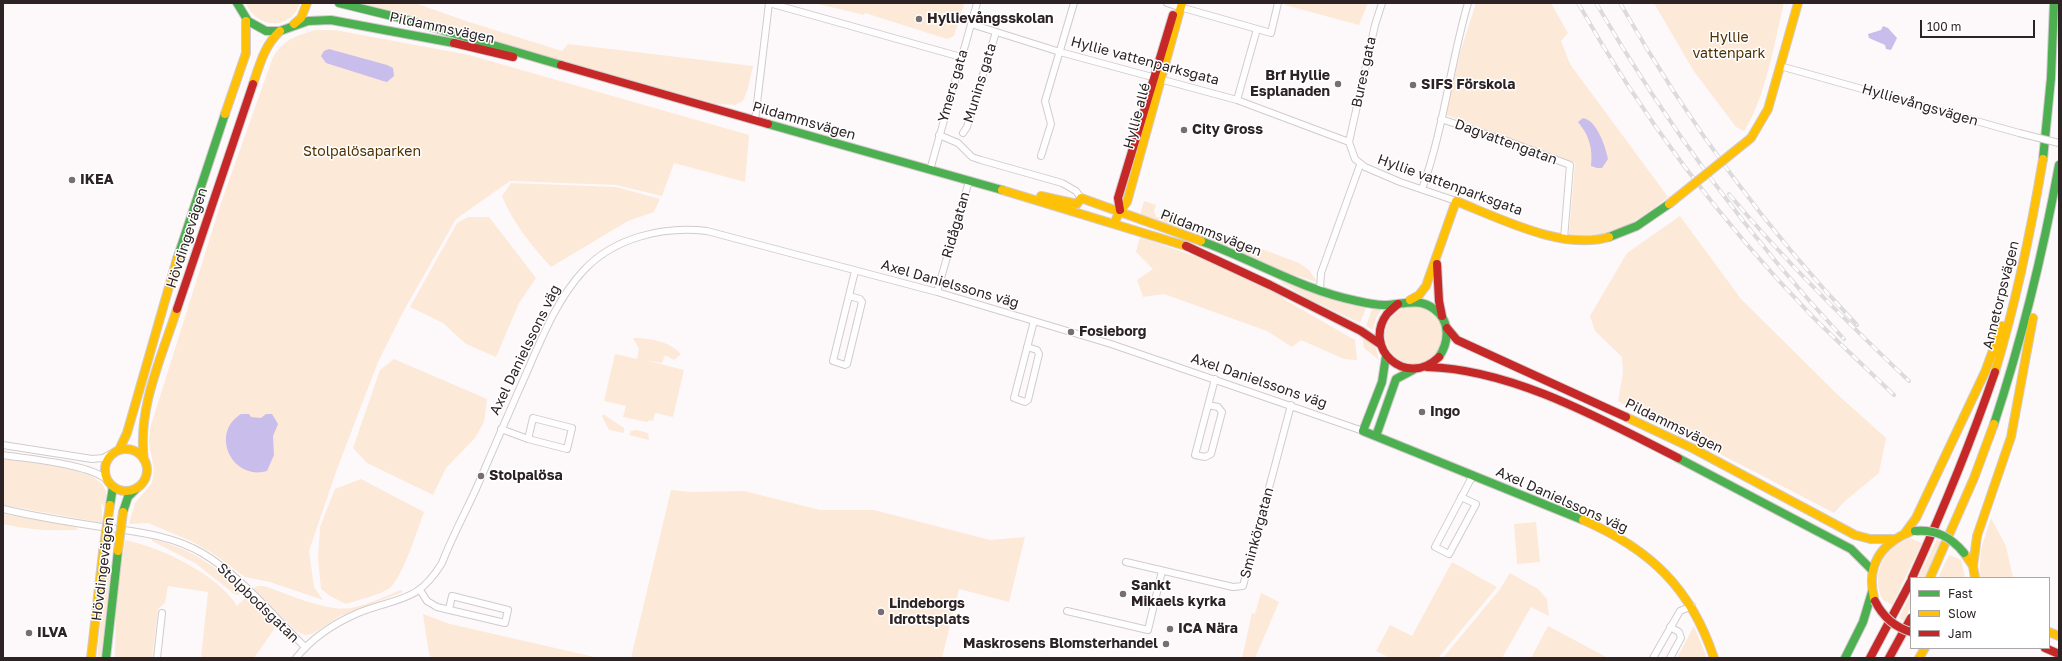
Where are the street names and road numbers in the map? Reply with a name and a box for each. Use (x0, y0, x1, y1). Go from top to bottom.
street label: Pildammsvägen (388, 9, 496, 47)
street label: Hyllie vattenparksgata (1069, 33, 1221, 89)
street label: Bures gata (1348, 35, 1380, 109)
street label: Munins gata (960, 41, 1000, 125)
street label: Ymers gata (935, 48, 971, 124)
street label: Hyllievångsvägen (1860, 80, 1980, 130)
street label: Hyllie allé (1120, 81, 1154, 151)
street label: Pildammsvägen (750, 98, 858, 144)
street label: Dagvattengatan (1452, 116, 1560, 168)
street label: Hyllie vattenparksgata (1375, 151, 1525, 219)
street label: Hövdingevägen (163, 186, 211, 290)
street label: Ridågatan (939, 190, 973, 260)
street label: Pildammsvägen (1158, 206, 1264, 260)
street label: Annetorpsvägen (1979, 239, 2023, 351)
street label: Axel Danielssons väg (879, 256, 1021, 312)
street label: Axel Danielssons väg (486, 282, 564, 418)
street label: Axel Danielssons väg (1189, 350, 1329, 412)
street label: Pildammsvägen (1622, 395, 1726, 457)
street label: Axel Danielssons väg (1493, 463, 1631, 537)
street label: Sminkörgatan (1237, 486, 1277, 580)
street label: Hövdingevägen (88, 516, 118, 622)
street label: Stolpbodsgatan (214, 560, 302, 646)

